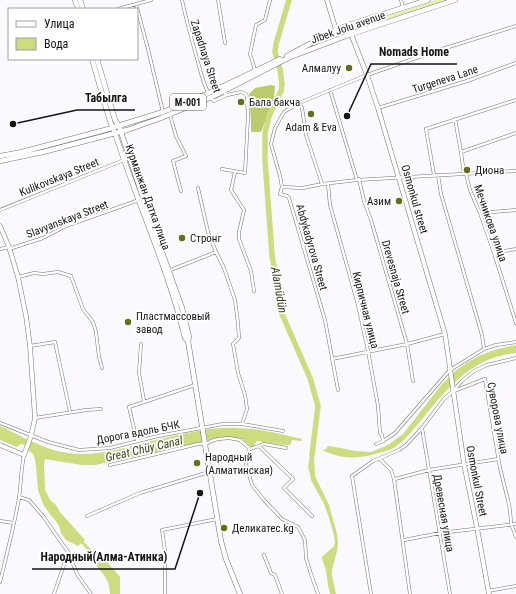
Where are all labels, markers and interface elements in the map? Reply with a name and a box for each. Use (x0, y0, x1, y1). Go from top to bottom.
legend (8, 8, 138, 60)
street label: Jibek Jolu avenue (309, 9, 387, 46)
text: Улица (44, 17, 75, 31)
street label: Zapadnaya Street (188, 18, 223, 94)
text: Вода (44, 37, 69, 51)
callout: Nomads Home (371, 40, 457, 64)
text: Nomads Home (379, 45, 449, 59)
place label: Алмалуу (302, 62, 341, 75)
marker: Алмалуу (344, 63, 354, 73)
street label: Turgeneva Lane (411, 63, 480, 96)
callout: Табылга (77, 86, 135, 110)
text: Табылга (85, 91, 127, 105)
road number: М-001 (170, 94, 206, 110)
place label: Бала бакча (249, 96, 300, 109)
marker: Бала бакча (236, 97, 246, 107)
marker: Adam & Eva (306, 109, 316, 119)
place label: Adam & Eva (285, 121, 337, 134)
street label: Курманжан Датка улица (122, 143, 173, 252)
street label: Kulikovskaya Street (18, 156, 101, 199)
street label: Osmonkul street (398, 163, 431, 235)
place label: Диона (475, 164, 504, 177)
marker: Диона (462, 165, 472, 175)
street label: Мечникова улица (471, 183, 510, 263)
place label: Азим (367, 195, 391, 208)
marker: Азим (394, 196, 404, 206)
street label: Slavyanskaya Street (24, 198, 110, 241)
street label: Abdykadyrova Street (293, 203, 330, 292)
place label: Стронг (190, 232, 222, 245)
marker: Стронг (177, 233, 187, 243)
street label: Drevesnaja Street (379, 239, 412, 315)
water label: Alamüdün (268, 265, 290, 314)
street label: Кирпичная улица (350, 270, 381, 350)
place label: Пластмассовый завод (136, 310, 210, 336)
marker: Пластмассовый завод (123, 317, 133, 327)
street label: Суворова улица (484, 381, 511, 455)
street label: Дорога вдоль БЧК (95, 418, 182, 447)
water label: Great Chüy Canal (104, 433, 184, 465)
street label: Osmonkul Street (463, 445, 490, 518)
place label: Народный (Алматинская) (205, 451, 273, 477)
marker: Народный (Алматинская) (192, 458, 202, 468)
street label: Древесная улица (430, 473, 457, 553)
place label: Деликатес.kg (232, 522, 294, 535)
marker: Деликатес.kg (219, 523, 229, 533)
callout: Народный(Алма-Атинка) (32, 545, 175, 569)
text: Народный(Алма-Атинка) (41, 550, 168, 564)

